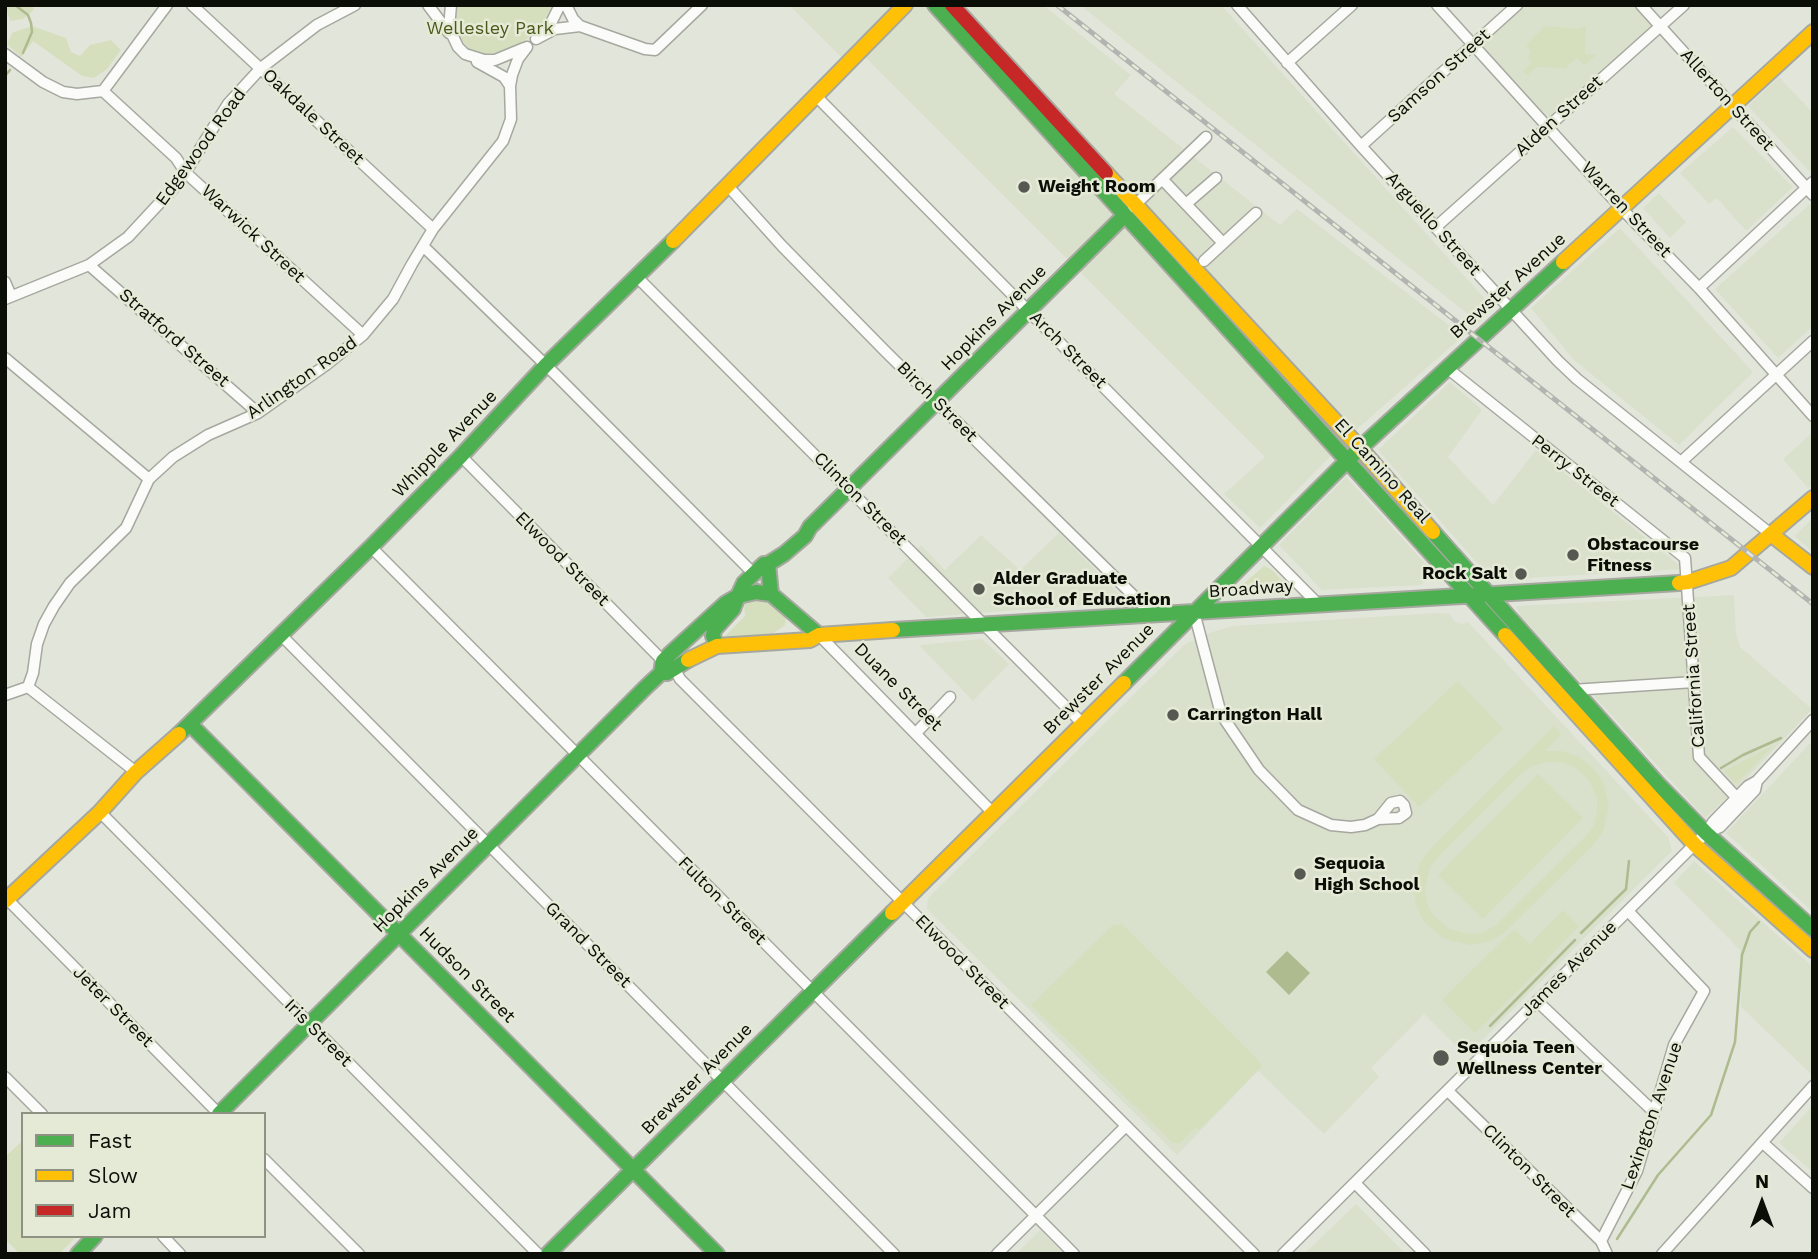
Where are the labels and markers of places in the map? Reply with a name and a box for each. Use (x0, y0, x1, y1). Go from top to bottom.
place label: Weight Room (1038, 176, 1156, 198)
marker: Weight Room (1016, 179, 1032, 195)
place label: Obstacourse Fitness (1587, 534, 1699, 576)
marker: Obstacourse Fitness (1565, 547, 1581, 563)
place label: Rock Salt (1422, 563, 1507, 585)
marker: Rock Salt (1513, 566, 1529, 582)
place label: Alder Graduate School of Education (993, 568, 1171, 610)
marker: Alder Graduate School of Education (971, 581, 987, 597)
place label: Carrington Hall (1187, 704, 1322, 726)
marker: Carrington Hall (1165, 707, 1181, 723)
place label: Sequoia High School (1314, 853, 1419, 896)
marker: Sequoia High School (1292, 866, 1308, 882)
place label: Sequoia Teen Wellness Center (1457, 1037, 1602, 1080)
marker: Sequoia Teen Wellness Center (1431, 1048, 1451, 1068)

